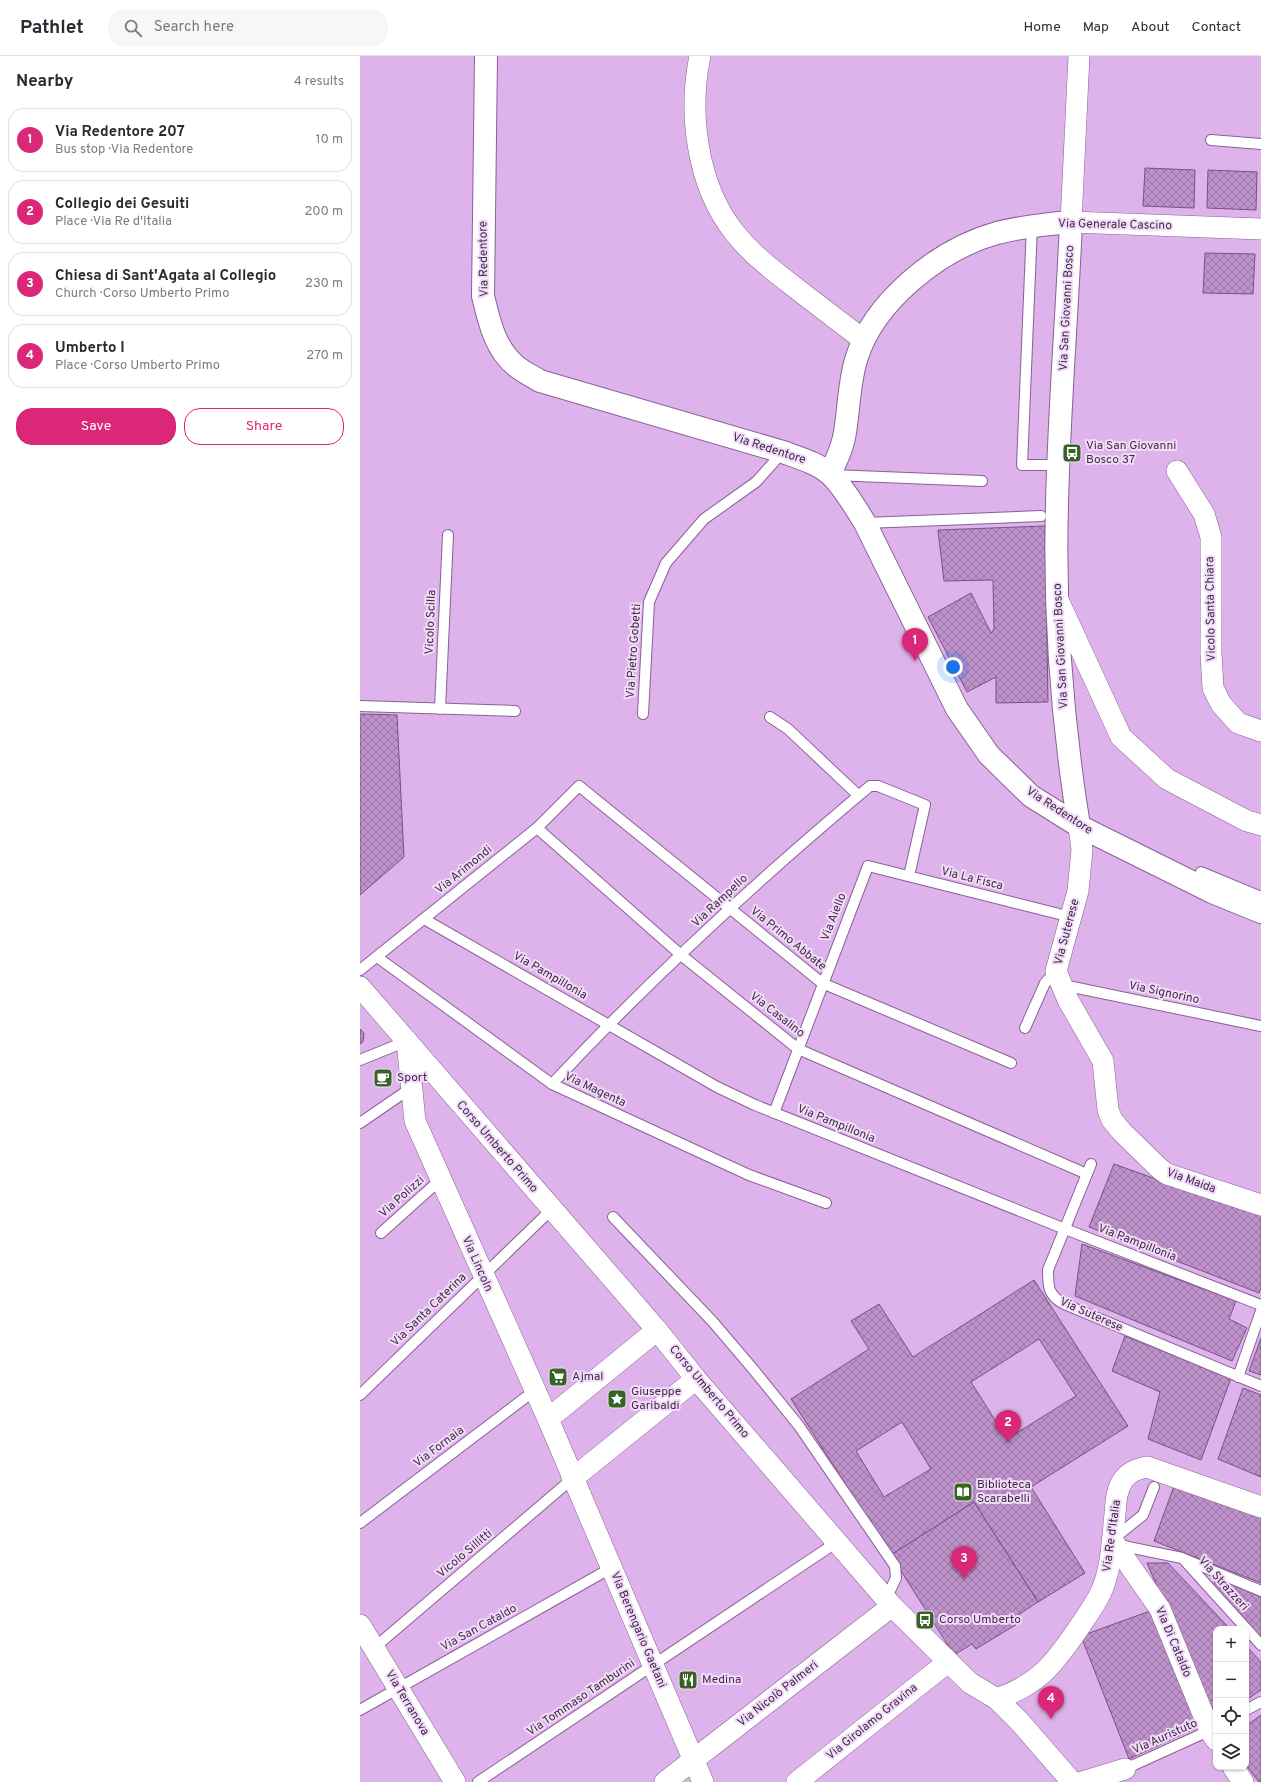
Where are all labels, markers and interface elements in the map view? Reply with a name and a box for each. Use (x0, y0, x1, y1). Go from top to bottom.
search box (108, 10, 388, 46)
text: Pathlet (20, 16, 84, 40)
icon: search (122, 17, 144, 39)
text: Search here (154, 18, 234, 37)
text: Home (1024, 19, 1061, 36)
text: Map (1083, 19, 1109, 36)
text: About (1131, 19, 1170, 36)
text: Contact (1192, 19, 1241, 36)
text: Nearby (16, 71, 73, 93)
text: 4 results (294, 74, 344, 90)
text: Via Redentore 207 (55, 123, 185, 142)
text: 1 (27, 132, 33, 148)
text: 10 m (316, 132, 343, 148)
text: Bus stop · Via Redentore (55, 142, 193, 158)
text: Collegio dei Gesuiti (55, 195, 189, 214)
text: 2 (26, 204, 34, 220)
text: 200 m (304, 204, 343, 220)
text: Place · Via Re d'Italia (55, 214, 172, 230)
street label: Via Generale Cascino (1058, 216, 1172, 234)
street label: Via Redentore (475, 221, 493, 297)
street label: Via San Giovanni Bosco (1056, 244, 1078, 371)
text: Chiesa di Sant'Agata al Collegio (55, 267, 276, 286)
text: 3 (26, 276, 34, 292)
text: 230 m (305, 276, 343, 292)
text: Church · Corso Umberto Primo (55, 286, 230, 302)
text: Umberto I (55, 339, 125, 358)
text: 4 (26, 348, 34, 364)
text: 270 m (306, 348, 343, 364)
text: Place · Corso Umberto Primo (55, 358, 220, 374)
button: Save (16, 408, 176, 445)
button: Share (184, 408, 344, 445)
street label: Via Redentore (730, 430, 808, 468)
place label: Via San Giovanni Bosco 37 (1086, 438, 1176, 468)
bus stop icon: Via San Giovanni Bosco 37 (1061, 442, 1083, 464)
street label: Vicolo Santa Chiara (1202, 556, 1220, 662)
street label: Via San Giovanni Bosco (1050, 582, 1072, 709)
street label: Vicolo Scilla (422, 589, 440, 655)
street label: Via Pietro Gobetti (623, 603, 645, 699)
pin: 1 (902, 628, 928, 661)
your location (943, 657, 963, 677)
street label: Via Redentore (1023, 784, 1095, 838)
street label: Via Arimondi (432, 842, 496, 898)
street label: Via La Fisca (939, 864, 1005, 894)
street label: Via Rampello (689, 871, 752, 931)
street label: Via Aiello (818, 890, 851, 943)
street label: Via Suterese (1051, 897, 1083, 967)
street label: Via Primo Abbate (747, 903, 829, 975)
street label: Via Pampillonia (510, 948, 590, 1004)
street label: Via Signorino (1127, 978, 1201, 1008)
street label: Via Casalino (746, 988, 808, 1042)
cafe icon: Sport (372, 1067, 394, 1089)
street label: Via Magenta (562, 1069, 628, 1111)
place label: Sport (397, 1070, 427, 1086)
street label: Corso Umberto Primo (453, 1098, 542, 1197)
street label: Via Pampillonia (795, 1101, 877, 1147)
street label: Via Maida (1164, 1165, 1218, 1197)
street label: Via Polizzi (376, 1172, 428, 1222)
street label: Via Pampillonia (1095, 1221, 1179, 1265)
street label: Via Lincoln (458, 1234, 496, 1294)
street label: Via Santa Caterina (388, 1270, 470, 1350)
street label: Via Suterese (1057, 1294, 1125, 1336)
street label: Corso Umberto Primo (665, 1342, 753, 1442)
supermarket icon: Ajmal (547, 1366, 569, 1388)
place label: Ajmal (572, 1369, 603, 1385)
place label: Giuseppe Garibaldi (631, 1384, 681, 1414)
place icon: Giuseppe Garibaldi (606, 1388, 628, 1410)
pin: 2 (995, 1410, 1021, 1443)
street label: Via Fornaia (410, 1423, 468, 1471)
place label: Biblioteca Scarabelli (977, 1477, 1031, 1507)
library icon: Biblioteca Scarabelli (952, 1481, 974, 1503)
street label: Via Re d'Italia (1099, 1499, 1125, 1573)
street label: Vicolo Sillitti (434, 1526, 496, 1582)
pin: 3 (951, 1546, 977, 1579)
street label: Via Strazzeri (1194, 1553, 1252, 1615)
street label: Via Berengario Gaetani (606, 1569, 670, 1691)
street label: Via San Cataldo (438, 1600, 520, 1655)
street label: Via Di Cataldo (1151, 1604, 1195, 1680)
bus stop icon: Corso Umberto (914, 1609, 936, 1631)
place label: Corso Umberto (939, 1612, 1021, 1628)
map controls (1213, 1626, 1249, 1770)
button: + (1213, 1626, 1249, 1662)
street label: Via Tommaso Tamburini (524, 1656, 638, 1740)
street label: Via Nicolò Palmeri (734, 1657, 822, 1731)
button: − (1213, 1662, 1249, 1698)
street label: Via Terranova (381, 1667, 433, 1739)
restaurant icon: Medina (677, 1669, 699, 1691)
place label: Medina (702, 1672, 741, 1688)
street label: Via Girolamo Gravina (823, 1680, 921, 1764)
pin: 4 (1038, 1686, 1064, 1719)
button: locate (1213, 1698, 1249, 1734)
street label: Via Auristuto (1130, 1715, 1200, 1758)
button: layers (1213, 1734, 1249, 1770)

